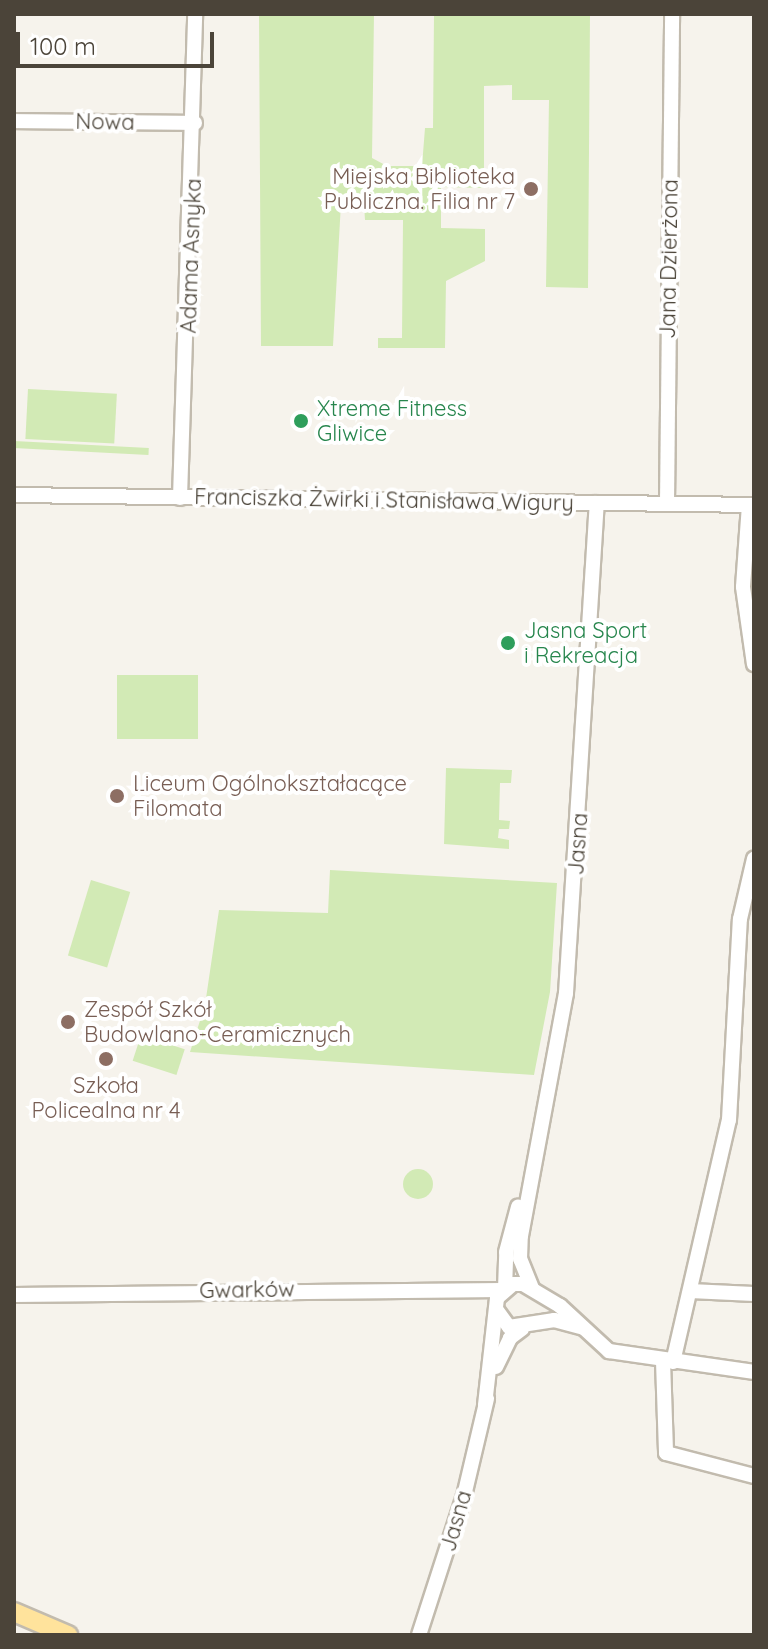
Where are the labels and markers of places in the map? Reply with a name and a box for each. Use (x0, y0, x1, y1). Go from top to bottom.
place label: Miejska Biblioteka Publiczna. Filia nr 7 (324, 163, 515, 214)
marker: Miejska Biblioteka Publiczna. Filia nr 7 (522, 180, 540, 198)
place label: Xtreme Fitness Gliwice (317, 395, 467, 446)
marker: Xtreme Fitness Gliwice (292, 412, 310, 430)
place label: Jasna Sport i Rekreacja (524, 617, 647, 668)
marker: Jasna Sport i Rekreacja (499, 634, 517, 652)
place label: Liceum Ogólnokształacące Filomata (133, 770, 407, 822)
marker: Liceum Ogólnokształacące Filomata (108, 787, 126, 805)
place label: Zespół Szkół Budowlano-Ceramicznych (84, 996, 351, 1048)
marker: Zespół Szkół Budowlano-Ceramicznych (59, 1013, 77, 1031)
marker: Szkoła Policealna nr 4 (97, 1050, 115, 1068)
place label: Szkoła Policealna nr 4 (31, 1072, 181, 1124)

